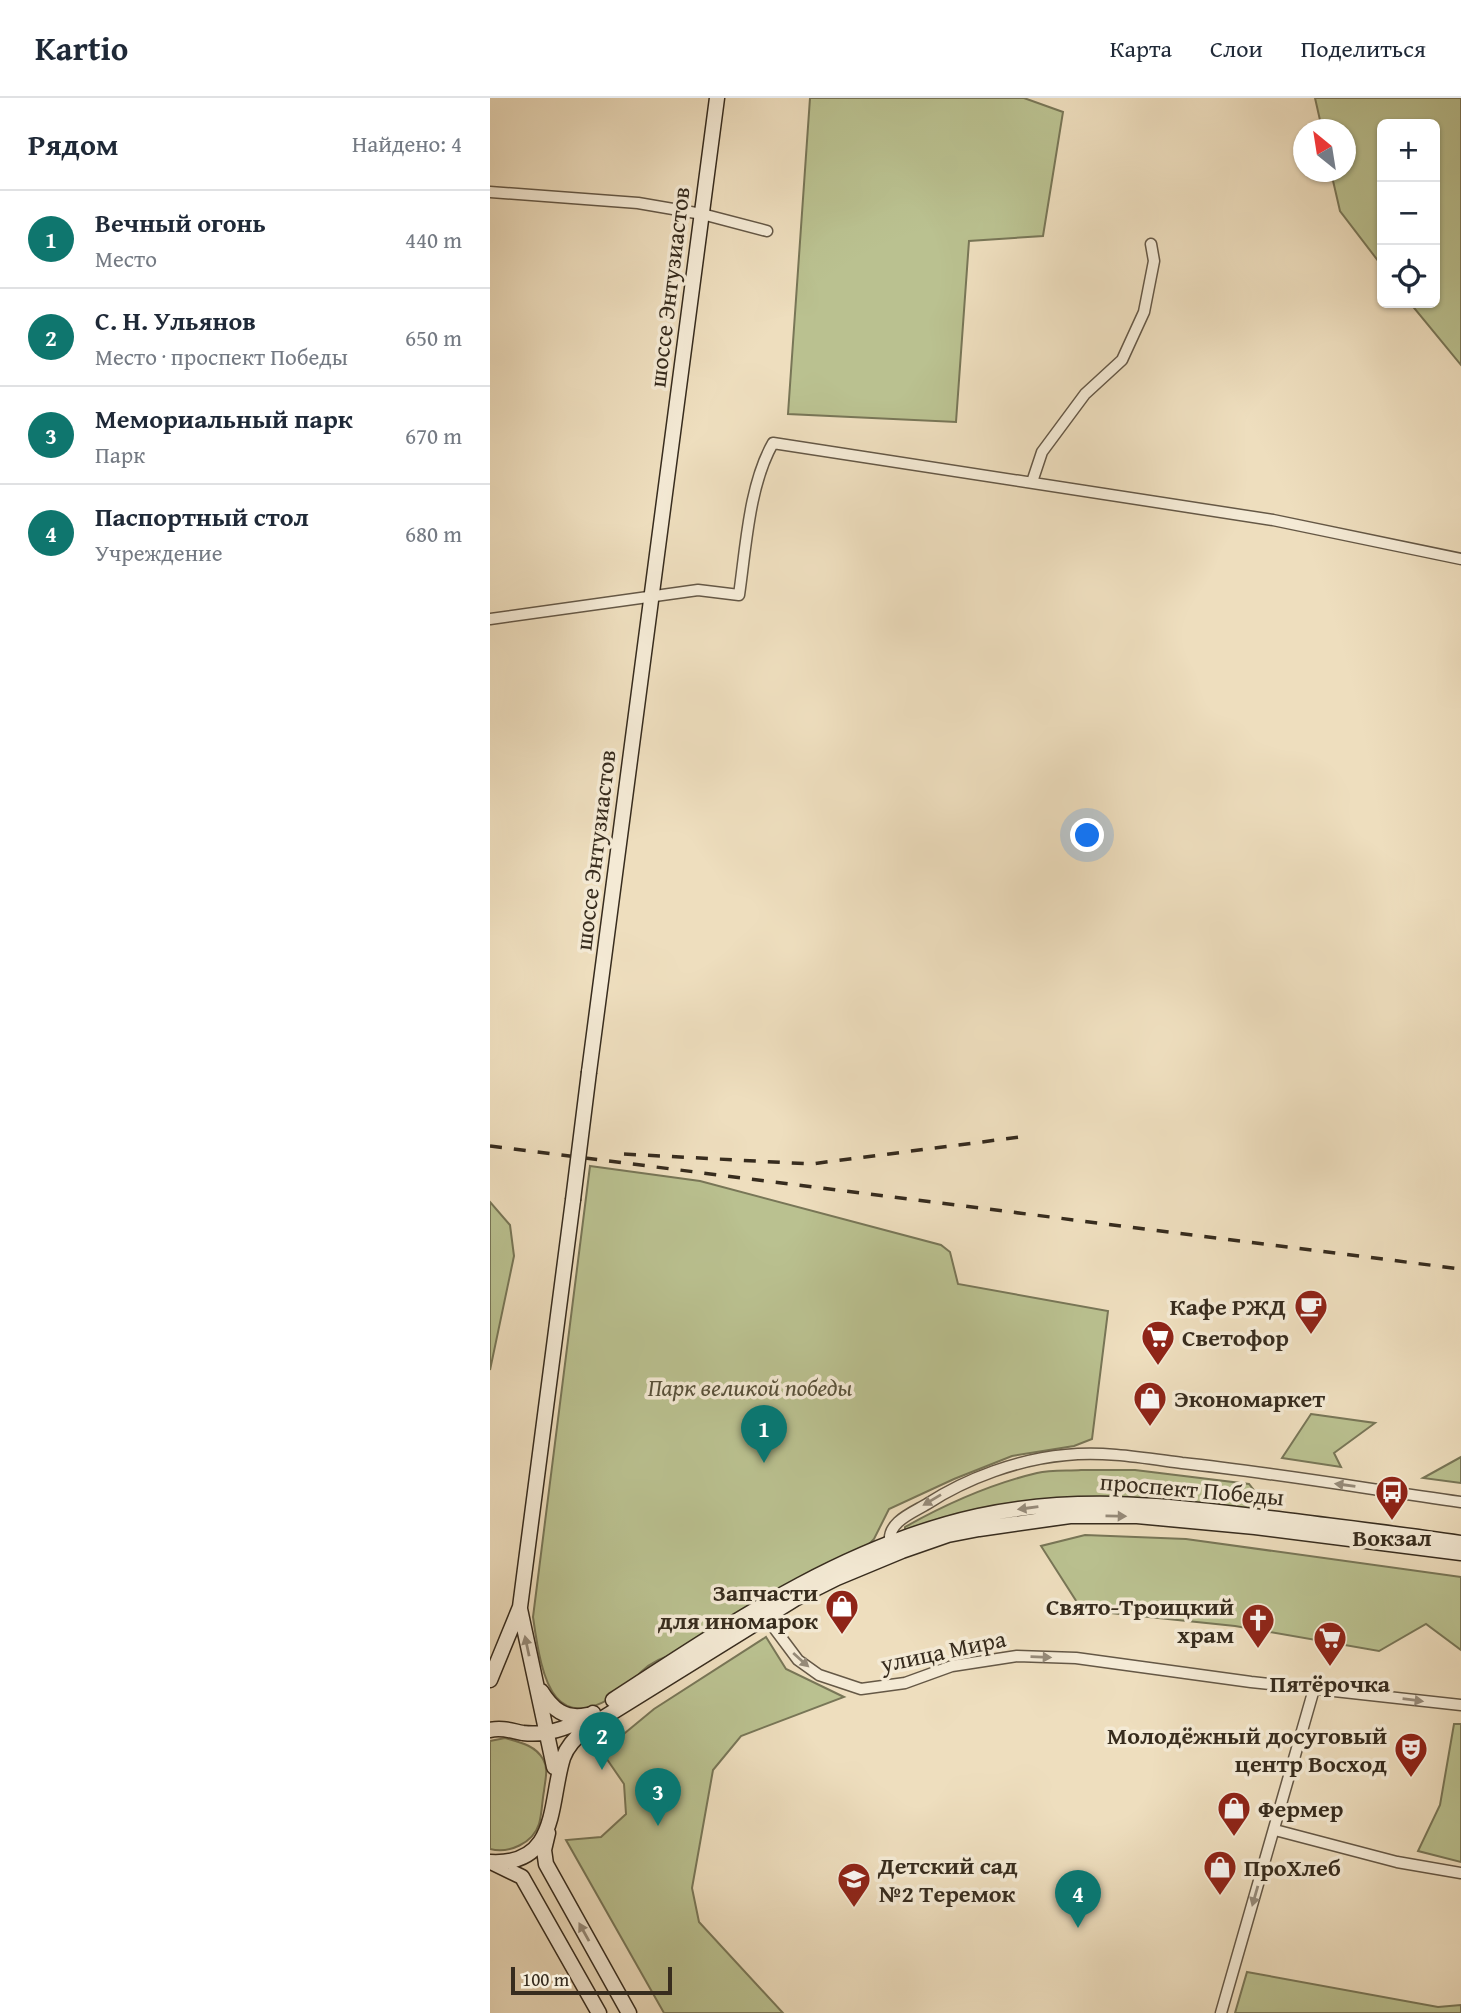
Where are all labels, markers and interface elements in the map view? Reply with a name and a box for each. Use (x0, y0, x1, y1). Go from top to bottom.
text: Kartio (35, 24, 128, 72)
text: Карта (1110, 31, 1172, 66)
text: Слои (1210, 31, 1263, 66)
text: Поделиться (1301, 31, 1426, 66)
north arrow (1293, 119, 1356, 182)
map controls (1377, 119, 1440, 308)
button: + (1377, 119, 1440, 182)
text: Рядом (28, 122, 119, 166)
text: Найдено: 4 (352, 127, 462, 160)
button: − (1377, 182, 1440, 245)
street label: шоссе Энтузиастов (639, 185, 699, 389)
text: Вечный огонь (95, 203, 266, 242)
text: 1 (45, 223, 57, 256)
text: 440 m (405, 223, 462, 256)
text: Место (95, 242, 157, 275)
button: locate (1377, 245, 1440, 308)
text: С. Н. Ульянов (95, 301, 256, 340)
text: 2 (45, 321, 57, 354)
text: 650 m (405, 321, 462, 354)
text: Место · проспект Победы (95, 340, 348, 373)
text: Мемориальный парк (95, 399, 353, 438)
text: 3 (45, 419, 57, 452)
text: 670 m (405, 419, 462, 452)
text: Парк (95, 438, 145, 471)
text: Паспортный стол (95, 497, 309, 536)
text: 4 (45, 517, 57, 550)
text: 680 m (405, 517, 462, 550)
text: Учреждение (95, 536, 222, 569)
street label: шоссе Энтузиастов (565, 748, 625, 952)
your location (1070, 818, 1104, 852)
cafe icon: Кафе РЖД (1292, 1287, 1330, 1336)
place label: Кафе РЖД (1170, 1289, 1286, 1324)
supermarket icon: Светофор (1139, 1318, 1177, 1367)
place label: Светофор (1182, 1320, 1289, 1355)
park label: Парк великой победы (648, 1370, 852, 1405)
shop icon: Экономаркет (1131, 1379, 1169, 1428)
place label: Экономаркет (1174, 1381, 1325, 1416)
pin: 1 (741, 1405, 787, 1463)
street label: проспект Победы (1098, 1464, 1286, 1514)
bus stop icon: Вокзал (1373, 1473, 1411, 1522)
one-way arrow (1334, 1479, 1356, 1490)
one-way arrow (923, 1494, 942, 1507)
one-way arrow (1017, 1503, 1039, 1514)
one-way arrow (1105, 1510, 1127, 1522)
place label: Вокзал (1352, 1520, 1432, 1555)
place label: Запчасти для иномарок (658, 1575, 818, 1638)
shop icon: Запчасти для иномарок (823, 1587, 861, 1636)
place label: Свято-Троицкий храм (1046, 1589, 1234, 1652)
church icon: Свято-Троицкий храм (1239, 1601, 1277, 1650)
supermarket icon: Пятёрочка (1311, 1619, 1349, 1668)
street label: улица Мира (876, 1621, 1010, 1682)
one-way arrow (522, 1635, 533, 1657)
one-way arrow (1031, 1651, 1053, 1662)
one-way arrow (792, 1652, 810, 1668)
place label: Пятёрочка (1270, 1666, 1391, 1701)
one-way arrow (1402, 1694, 1424, 1705)
pin: 2 (579, 1712, 625, 1770)
place label: Молодёжный досуговый центр Восход (1107, 1718, 1387, 1781)
theatre icon: Молодёжный досуговый центр Восход (1392, 1730, 1430, 1779)
pin: 3 (635, 1768, 681, 1826)
shop icon: Фермер (1215, 1789, 1253, 1838)
place label: Фермер (1258, 1791, 1343, 1826)
place label: Детский сад №2 Теремок (877, 1848, 1018, 1911)
shop icon: ПроХлеб (1201, 1848, 1239, 1897)
place label: ПроХлеб (1244, 1850, 1341, 1885)
school or university icon: Детский сад №2 Теремок (835, 1860, 873, 1909)
pin: 4 (1055, 1870, 1101, 1928)
one-way arrow (1250, 1886, 1260, 1907)
one-way arrow (578, 1922, 590, 1942)
scale bar (511, 1964, 672, 1996)
text: 100 m (522, 1965, 569, 1993)

